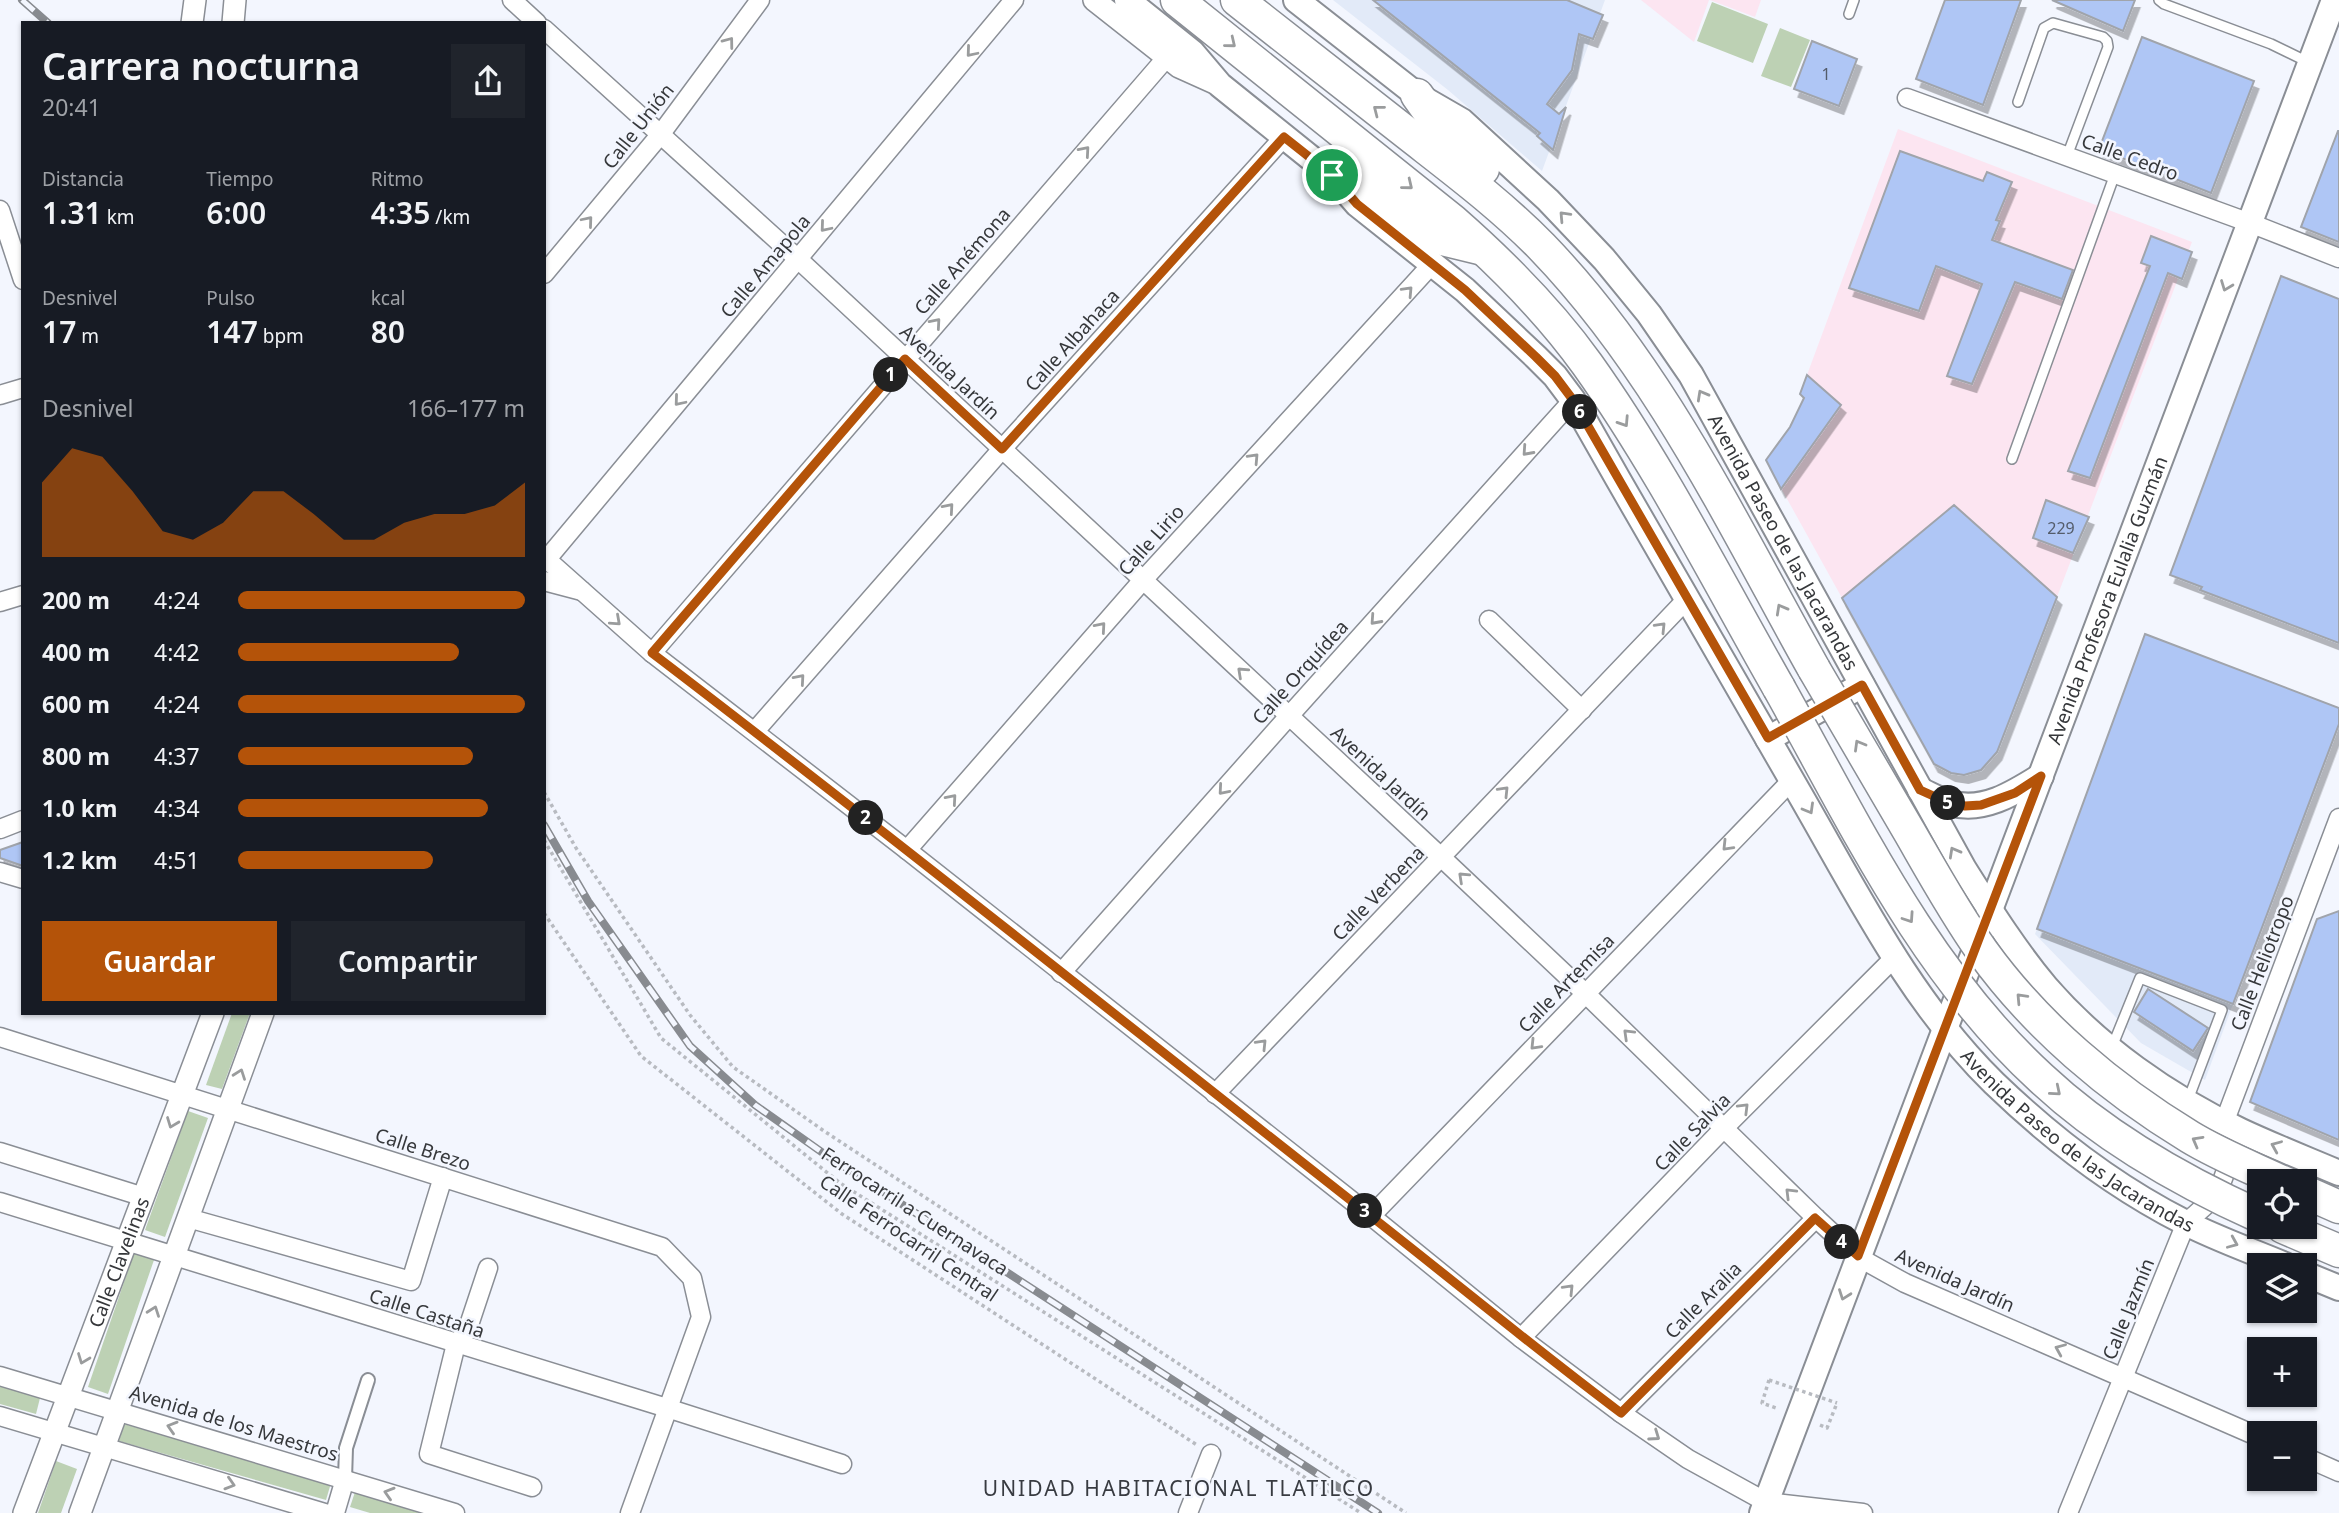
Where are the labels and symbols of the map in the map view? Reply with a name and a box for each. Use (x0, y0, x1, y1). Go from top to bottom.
one-way arrow (1223, 34, 1235, 47)
one-way arrow (720, 38, 733, 50)
one-way arrow (966, 45, 979, 57)
house number: 1 (1821, 63, 1831, 85)
street label: Calle Unión (596, 78, 680, 174)
one-way arrow (1373, 106, 1385, 119)
street label: Calle Cedro (2078, 127, 2182, 187)
pin (1302, 145, 1362, 205)
one-way arrow (1077, 146, 1089, 159)
one-way arrow (1400, 177, 1413, 189)
street label: Calle Anémona (908, 202, 1016, 320)
street label: Calle Amapola (714, 209, 816, 323)
one-way arrow (1559, 211, 1572, 224)
one-way arrow (580, 217, 592, 230)
one-way arrow (821, 219, 833, 232)
one-way arrow (2220, 280, 2234, 292)
street label: Calle Albahaca (1019, 283, 1125, 397)
one-way arrow (1399, 286, 1412, 299)
one-way arrow (928, 318, 940, 331)
street label: Avenida Jardín (894, 319, 1006, 425)
pin: 1 (874, 358, 908, 392)
one-way arrow (1697, 390, 1710, 403)
one-way arrow (675, 393, 687, 406)
pin: 6 (1562, 394, 1598, 430)
street label: Avenida Paseo de las Jacarandas (1702, 409, 1865, 675)
one-way arrow (1616, 414, 1629, 427)
one-way arrow (1523, 443, 1536, 456)
street label: Avenida Profesora Eulalia Guzmán (2041, 452, 2173, 748)
one-way arrow (1246, 453, 1258, 466)
street label: Calle Lirio (1112, 499, 1190, 581)
one-way arrow (941, 504, 954, 517)
house number: 229 (2047, 517, 2075, 539)
one-way arrow (1776, 604, 1789, 616)
one-way arrow (608, 612, 621, 625)
one-way arrow (1371, 612, 1383, 625)
street label: Calle Orquídea (1246, 614, 1354, 730)
one-way arrow (1093, 622, 1105, 635)
one-way arrow (1653, 622, 1666, 635)
one-way arrow (1237, 668, 1250, 681)
one-way arrow (791, 675, 804, 688)
street label: Avenida Jardín (1325, 720, 1437, 826)
one-way arrow (1854, 740, 1867, 753)
one-way arrow (1219, 781, 1232, 794)
one-way arrow (1496, 786, 1509, 799)
pin: 5 (1930, 786, 1966, 820)
one-way arrow (944, 794, 956, 807)
pin: 2 (848, 800, 884, 836)
one-way arrow (1801, 802, 1814, 815)
one-way arrow (1723, 838, 1736, 851)
street label: Calle Verbena (1326, 840, 1430, 946)
one-way arrow (1949, 847, 1962, 859)
one-way arrow (1458, 873, 1471, 886)
street label: Calle Heliotropo (2224, 891, 2300, 1035)
one-way arrow (1901, 910, 1913, 923)
street label: Calle Artemisa (1512, 928, 1620, 1038)
one-way arrow (2016, 993, 2029, 1006)
one-way arrow (1623, 1029, 1636, 1042)
one-way arrow (1531, 1037, 1544, 1050)
one-way arrow (1254, 1039, 1267, 1052)
street label: Avenida Paseo de las Jacarandas (1955, 1043, 2199, 1238)
one-way arrow (232, 1069, 246, 1081)
one-way arrow (2048, 1083, 2061, 1095)
street label: Calle Salvia (1648, 1087, 1736, 1177)
one-way arrow (1736, 1103, 1749, 1116)
one-way arrow (166, 1116, 180, 1129)
street label: Calle Brezo (372, 1121, 474, 1177)
one-way arrow (2191, 1135, 2204, 1149)
one-way arrow (2271, 1140, 2283, 1154)
street label: Ferrocarril a Cuernavaca (816, 1141, 1014, 1281)
street label: Calle Ferrocarril Central (815, 1168, 1003, 1308)
one-way arrow (1786, 1189, 1799, 1202)
street label: Calle Clavelinas (82, 1193, 155, 1331)
pin: 3 (1348, 1194, 1382, 1228)
pin: 4 (1825, 1224, 1860, 1260)
one-way arrow (2226, 1235, 2238, 1249)
street label: Avenida Jardín (1891, 1242, 2019, 1318)
street label: Calle Jazmín (2096, 1254, 2160, 1364)
street label: Calle Aralia (1659, 1256, 1747, 1344)
street label: Calle Castaña (366, 1282, 488, 1344)
one-way arrow (1560, 1284, 1573, 1297)
one-way arrow (1838, 1288, 1852, 1300)
one-way arrow (146, 1305, 160, 1317)
one-way arrow (2055, 1344, 2067, 1358)
one-way arrow (77, 1352, 91, 1364)
street label: Avenida de los Maestros (127, 1379, 341, 1467)
one-way arrow (166, 1420, 178, 1435)
one-way arrow (1647, 1428, 1660, 1440)
district label: UNIDAD HABITACIONAL TLATILCO (983, 1474, 1375, 1502)
one-way arrow (223, 1476, 236, 1490)
one-way arrow (384, 1486, 396, 1501)

